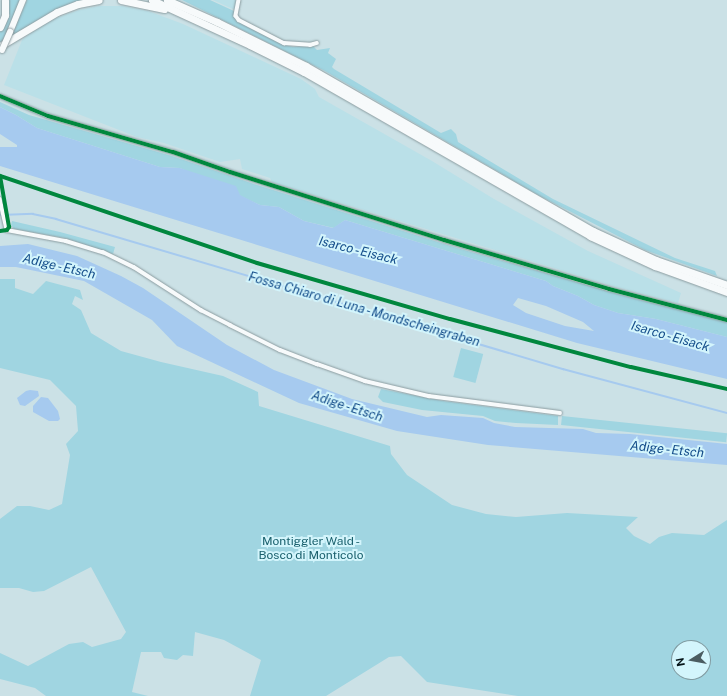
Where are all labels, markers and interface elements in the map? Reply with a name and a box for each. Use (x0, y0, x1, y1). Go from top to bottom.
water label: Isarco - Eisack (315, 233, 401, 269)
water label: Adige - Etsch (19, 251, 99, 283)
water label: Fossa Chiaro di Luna - Mondscheingraben (245, 269, 483, 351)
water label: Isarco - Eisack (627, 318, 713, 356)
water label: Adige - Etsch (308, 388, 386, 426)
water label: Adige - Etsch (627, 438, 707, 462)
park label: Montiggler Wald - Bosco di Monticolo (258, 535, 364, 563)
north arrow (671, 640, 711, 680)
text: N (673, 657, 687, 667)

